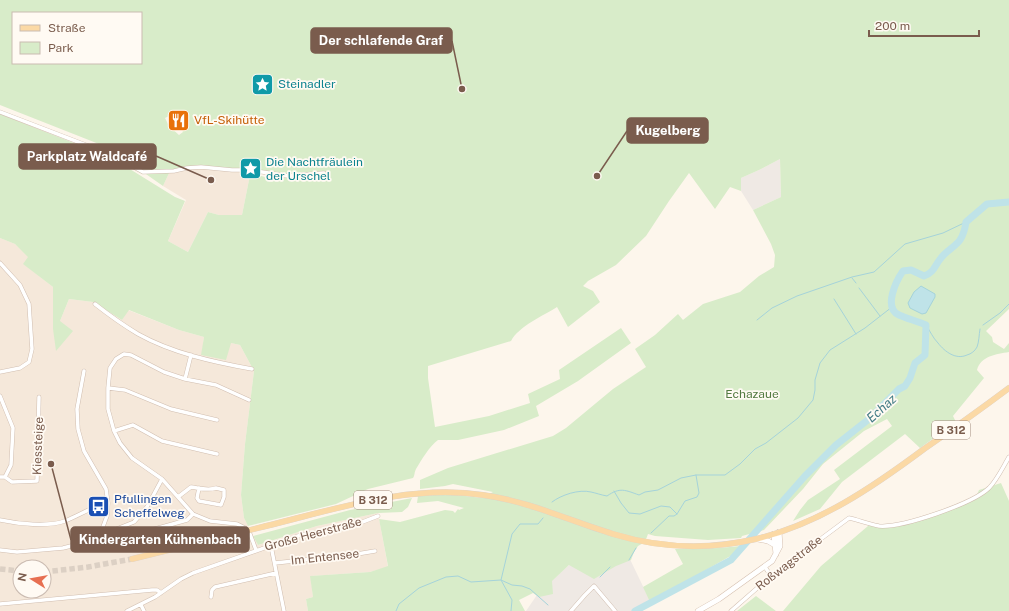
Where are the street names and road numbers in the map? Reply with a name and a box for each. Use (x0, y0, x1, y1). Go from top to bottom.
street label: Kiessteige (30, 416, 46, 475)
road number: B 312 (932, 421, 970, 439)
road number: B 312 (354, 491, 392, 509)
street label: Große Heerstraße (263, 514, 363, 554)
street label: Roßwagstraße (753, 533, 825, 593)
street label: Im Entensee (290, 546, 360, 568)

